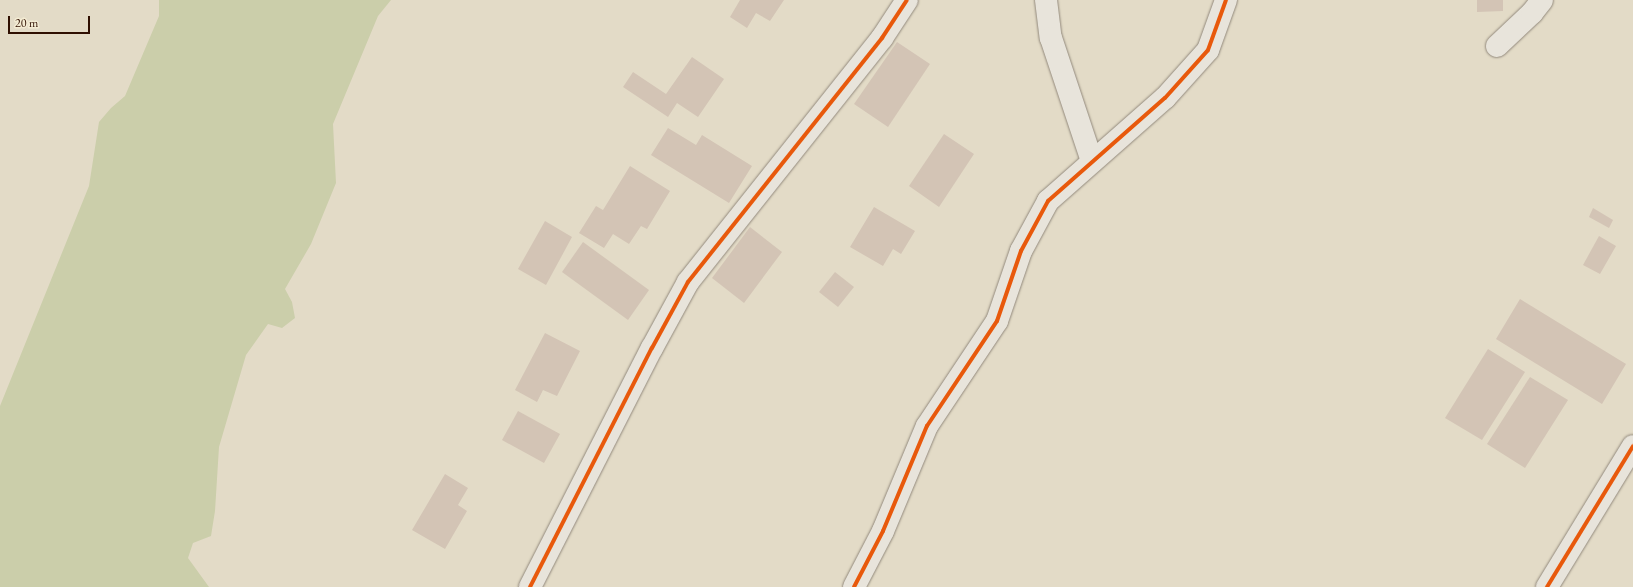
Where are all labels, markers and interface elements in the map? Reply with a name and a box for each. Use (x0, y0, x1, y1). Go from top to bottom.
scale bar (10, 8, 92, 34)
text: 20 m (15, 15, 38, 31)

